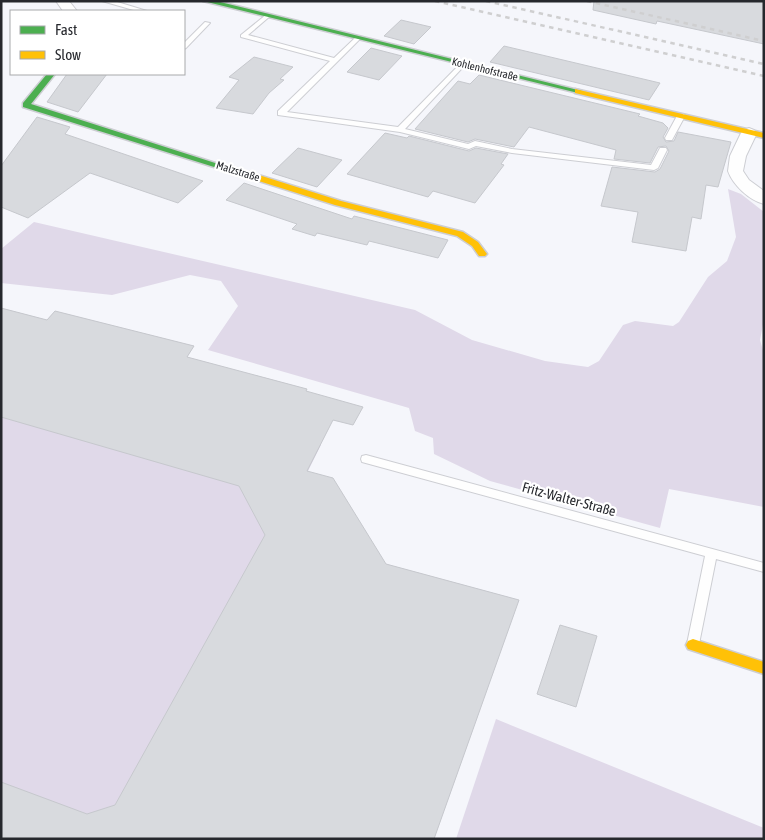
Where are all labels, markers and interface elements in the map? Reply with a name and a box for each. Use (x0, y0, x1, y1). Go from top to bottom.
legend (10, 10, 185, 75)
text: Fast (55, 21, 77, 38)
text: Slow (55, 46, 81, 63)
street label: Kohlenhofstraße (451, 55, 519, 83)
street label: Malzstraße (215, 159, 261, 183)
street label: Fritz-Walter-Straße (520, 479, 618, 519)

